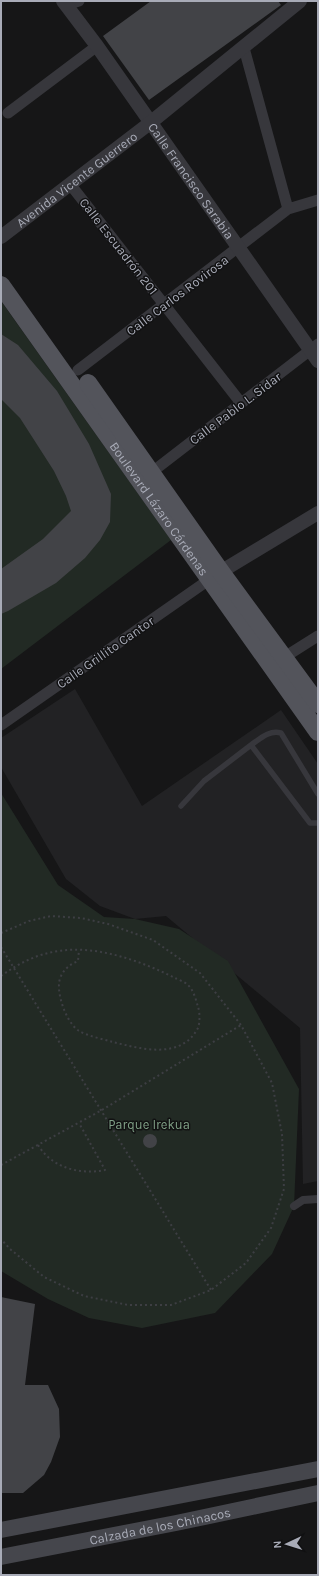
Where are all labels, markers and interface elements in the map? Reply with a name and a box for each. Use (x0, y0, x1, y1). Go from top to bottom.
street label: Calle Francisco Sarabia (145, 120, 237, 242)
street label: Avenida Vicente Guerrero (13, 129, 140, 231)
street label: Calle Escuadrón 201 (76, 195, 161, 297)
street label: Calle Carlos Rovirosa (123, 252, 231, 339)
street label: Calle Pablo L. Sidar (187, 369, 284, 448)
street label: Boulevard Lázaro Cárdenas (107, 439, 212, 579)
street label: Calle Grillito Cantor (54, 613, 157, 692)
park label: Parque Irekua (108, 1117, 190, 1133)
street label: Calzada de los Chinacos (88, 1505, 232, 1548)
north arrow (267, 1524, 307, 1564)
text: N (271, 1540, 284, 1549)

